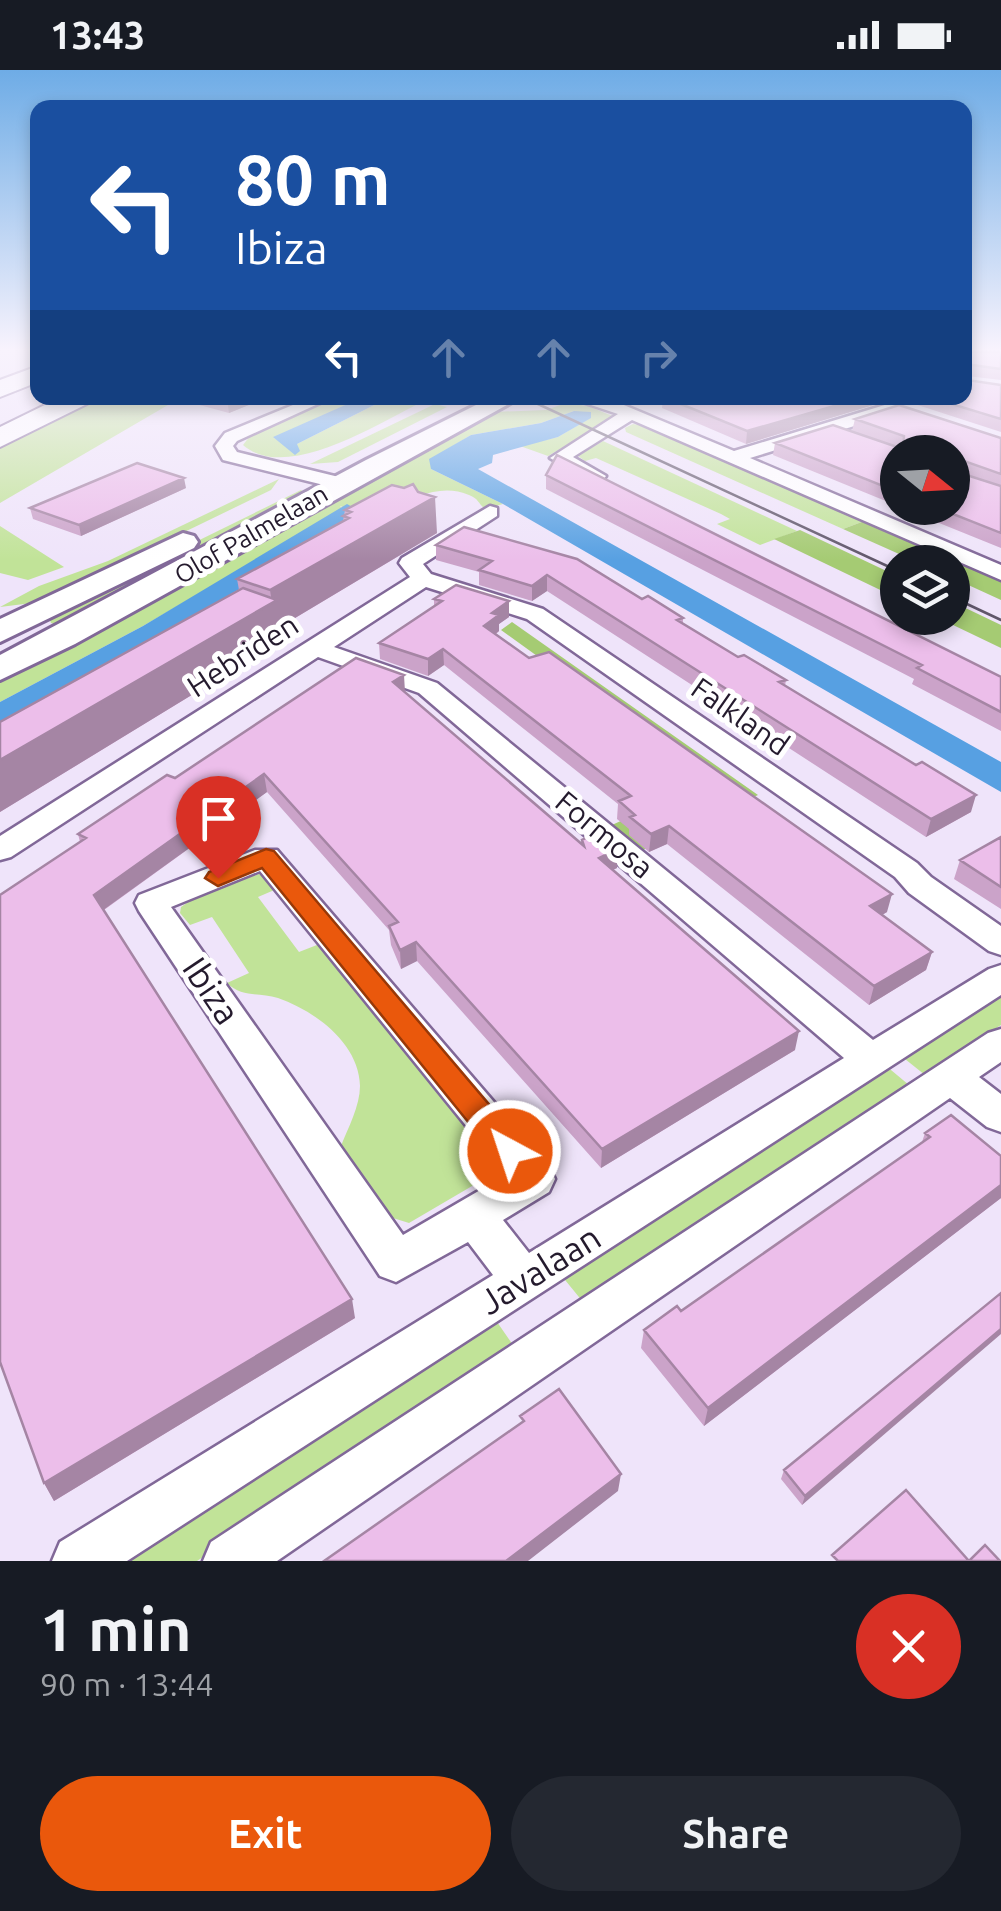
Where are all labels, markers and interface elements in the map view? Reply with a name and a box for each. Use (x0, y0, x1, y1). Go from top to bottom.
text: 13:43 (50, 14, 145, 56)
icon: left (70, 140, 200, 270)
text: 80 m (235, 140, 391, 218)
text: Ibiza (235, 222, 328, 273)
icon: left (316, 330, 371, 385)
icon: ahead (421, 330, 476, 385)
icon: ahead (526, 330, 581, 385)
icon: right (631, 330, 686, 385)
north arrow (880, 435, 970, 525)
map controls (880, 435, 970, 635)
street label: Olof Palmelaan (170, 479, 332, 589)
button: layers (880, 545, 970, 635)
street label: Hebriden (181, 607, 304, 703)
street label: Falkland (685, 670, 796, 762)
pin (176, 776, 261, 879)
street label: Formosa (549, 784, 660, 885)
icon: arrive (191, 791, 246, 846)
street label: Ibiza (175, 949, 249, 1031)
position arrow (458, 1099, 562, 1203)
street label: Javalaan (471, 1216, 607, 1322)
button: close (856, 1594, 961, 1699)
text: 1 min (40, 1595, 192, 1662)
text: 90 m · 13:44 (40, 1666, 214, 1702)
button: Exit (40, 1776, 491, 1891)
button: Share (511, 1776, 961, 1891)

